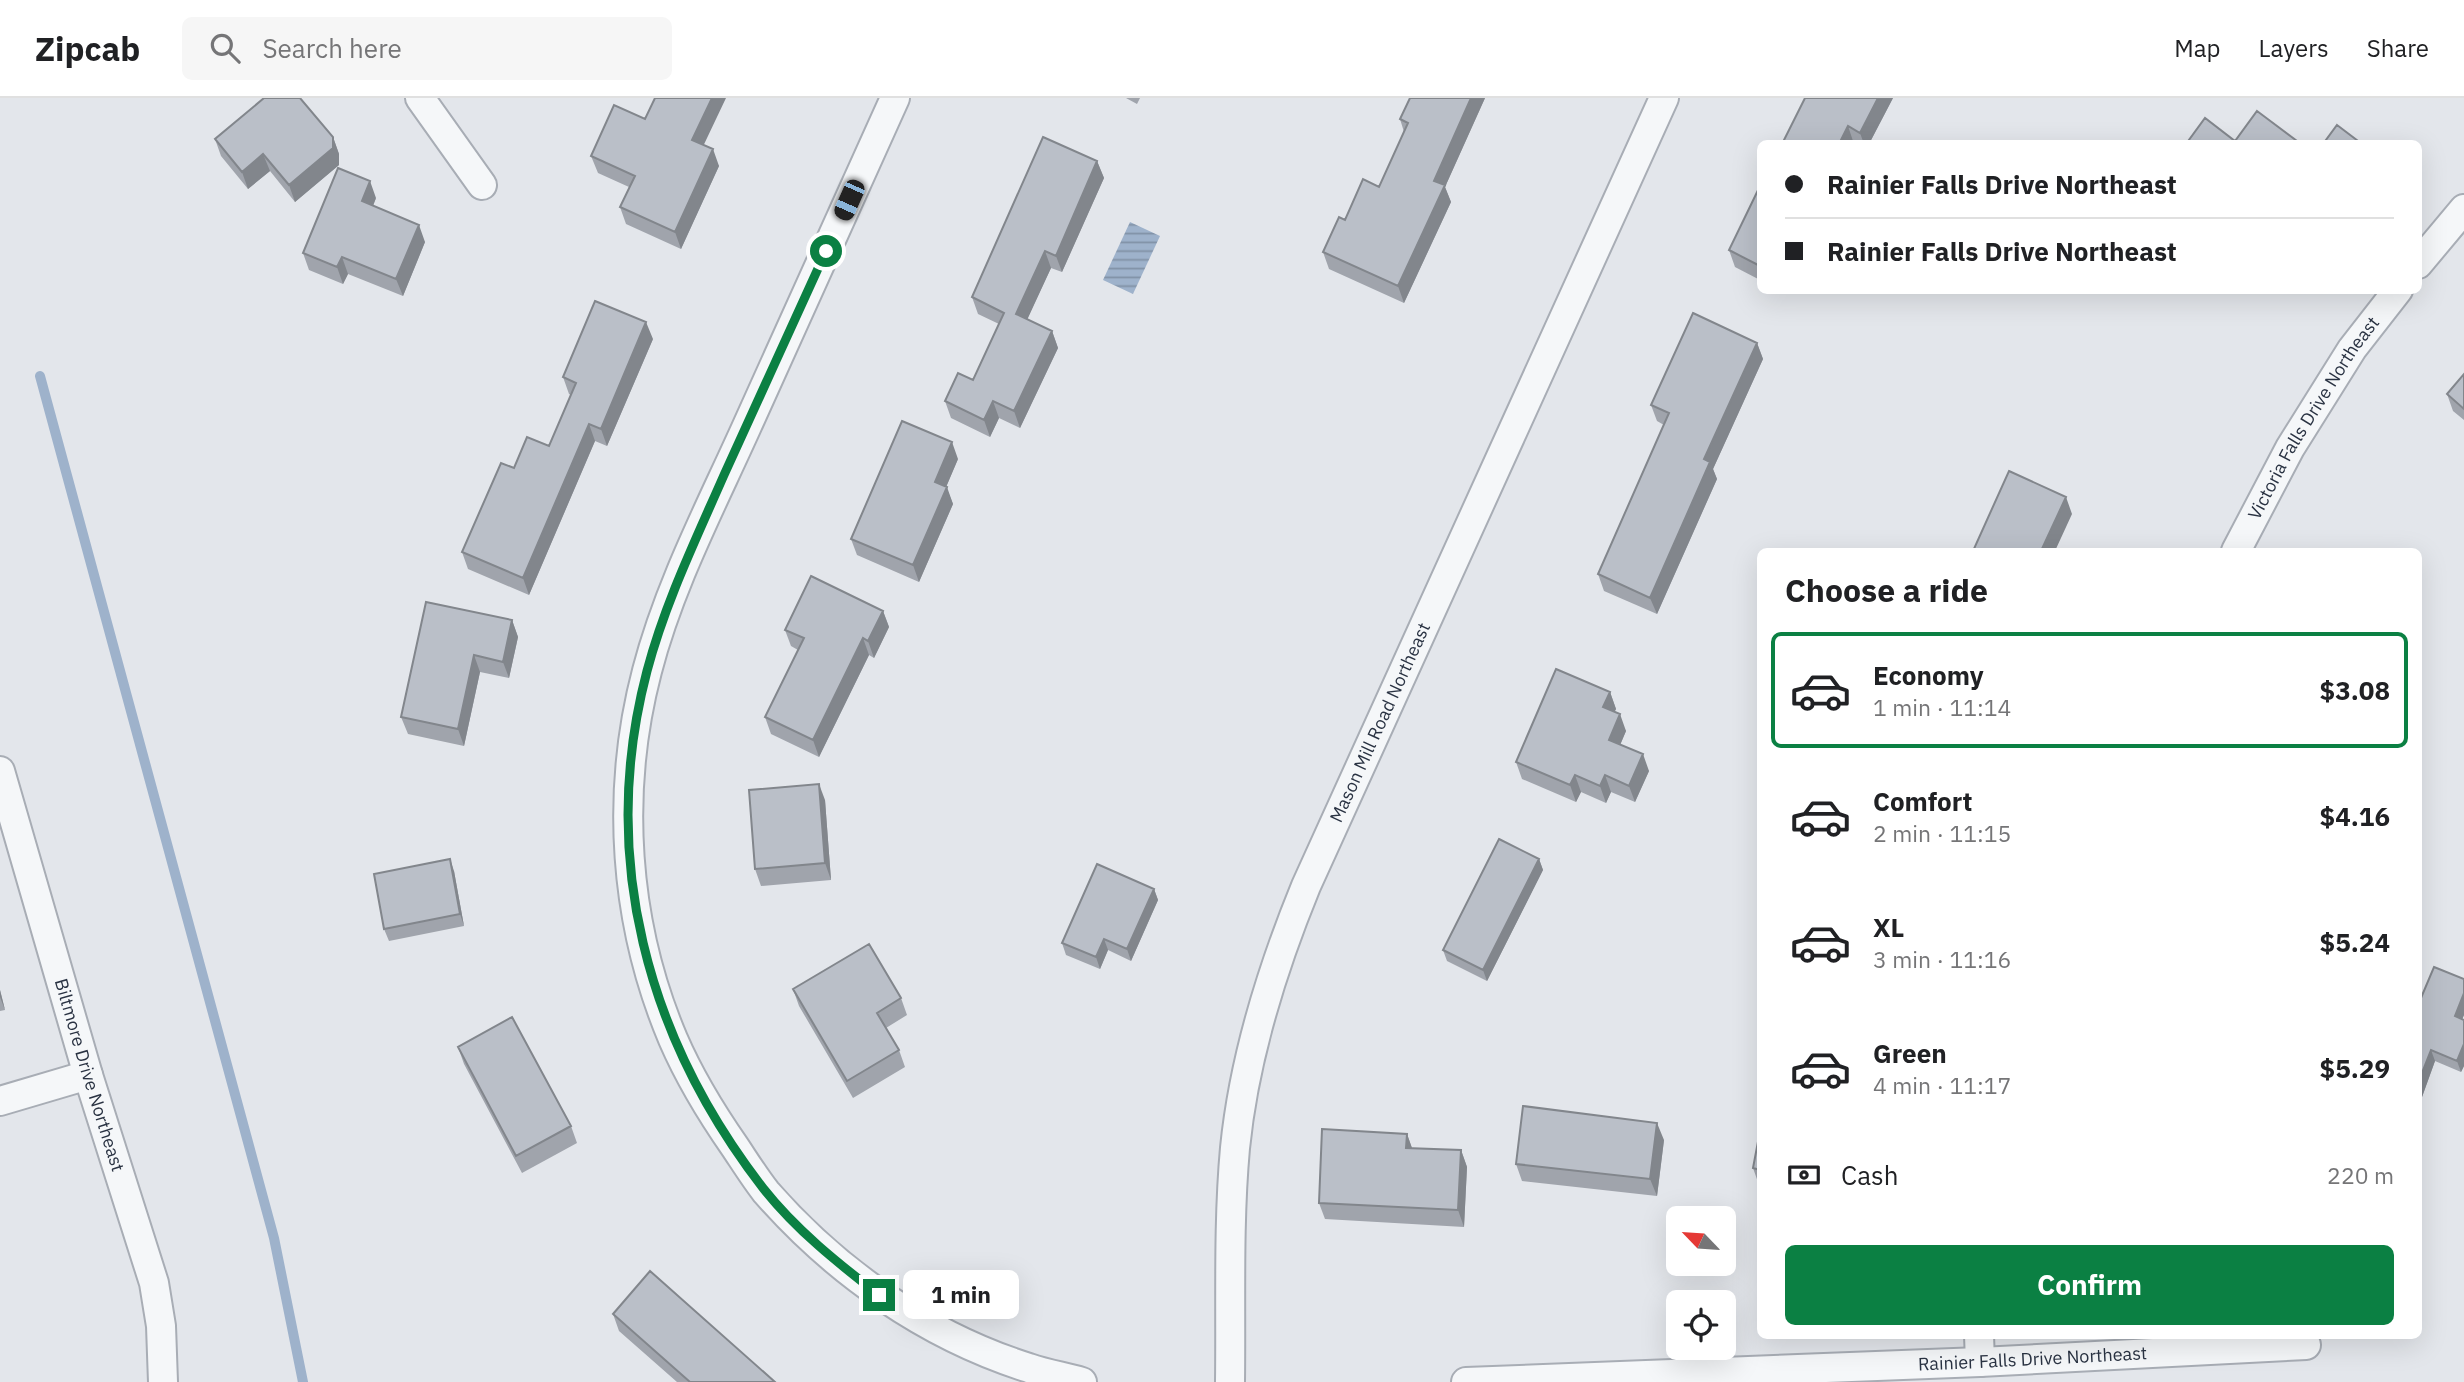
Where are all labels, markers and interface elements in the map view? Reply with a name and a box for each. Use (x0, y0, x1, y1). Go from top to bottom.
search box (182, 17, 672, 80)
text: Zipcab (35, 27, 140, 70)
icon: search (206, 29, 244, 67)
text: Search here (262, 31, 402, 65)
text: Map (2174, 32, 2221, 64)
text: Layers (2259, 32, 2329, 64)
text: Share (2367, 32, 2429, 64)
text: Rainier Falls Drive Northeast (1827, 167, 2177, 201)
car (831, 177, 868, 223)
text: Rainier Falls Drive Northeast (1827, 234, 2177, 268)
route start (810, 235, 842, 267)
street label: Victoria Falls Drive Northeast (2243, 312, 2384, 523)
text: Choose a ride (1785, 569, 1988, 611)
street label: Mason Mill Road Northeast (1324, 619, 1435, 826)
text: Economy (1873, 658, 1984, 692)
icon: car (1789, 659, 1852, 722)
text: $3.08 (2320, 673, 2390, 707)
text: 1 min · 11:14 (1873, 692, 2011, 722)
text: Comfort (1873, 784, 1972, 818)
icon: car (1789, 785, 1852, 848)
text: $4.16 (2320, 799, 2390, 833)
text: 2 min · 11:15 (1873, 818, 2011, 848)
text: XL (1873, 910, 1904, 944)
icon: car (1789, 911, 1852, 974)
text: $5.24 (2320, 925, 2390, 959)
text: 3 min · 11:16 (1873, 944, 2011, 974)
street label: Biltmore Drive Northeast (50, 976, 130, 1174)
text: Green (1873, 1036, 1947, 1070)
icon: car (1789, 1037, 1852, 1100)
text: $5.29 (2320, 1051, 2390, 1085)
text: 4 min · 11:17 (1873, 1070, 2011, 1100)
icon: cash (1785, 1156, 1823, 1194)
text: Cash (1841, 1158, 1898, 1192)
text: 220 m (2327, 1160, 2394, 1190)
north arrow (1666, 1206, 1736, 1276)
map controls (1666, 1206, 1736, 1360)
button: Confirm (1785, 1245, 2394, 1325)
callout: 1 min (903, 1270, 1019, 1320)
route end (863, 1279, 895, 1311)
text: 1 min (931, 1279, 991, 1309)
button: locate (1666, 1290, 1736, 1360)
street label: Rainier Falls Drive Northeast (1918, 1341, 2148, 1375)

